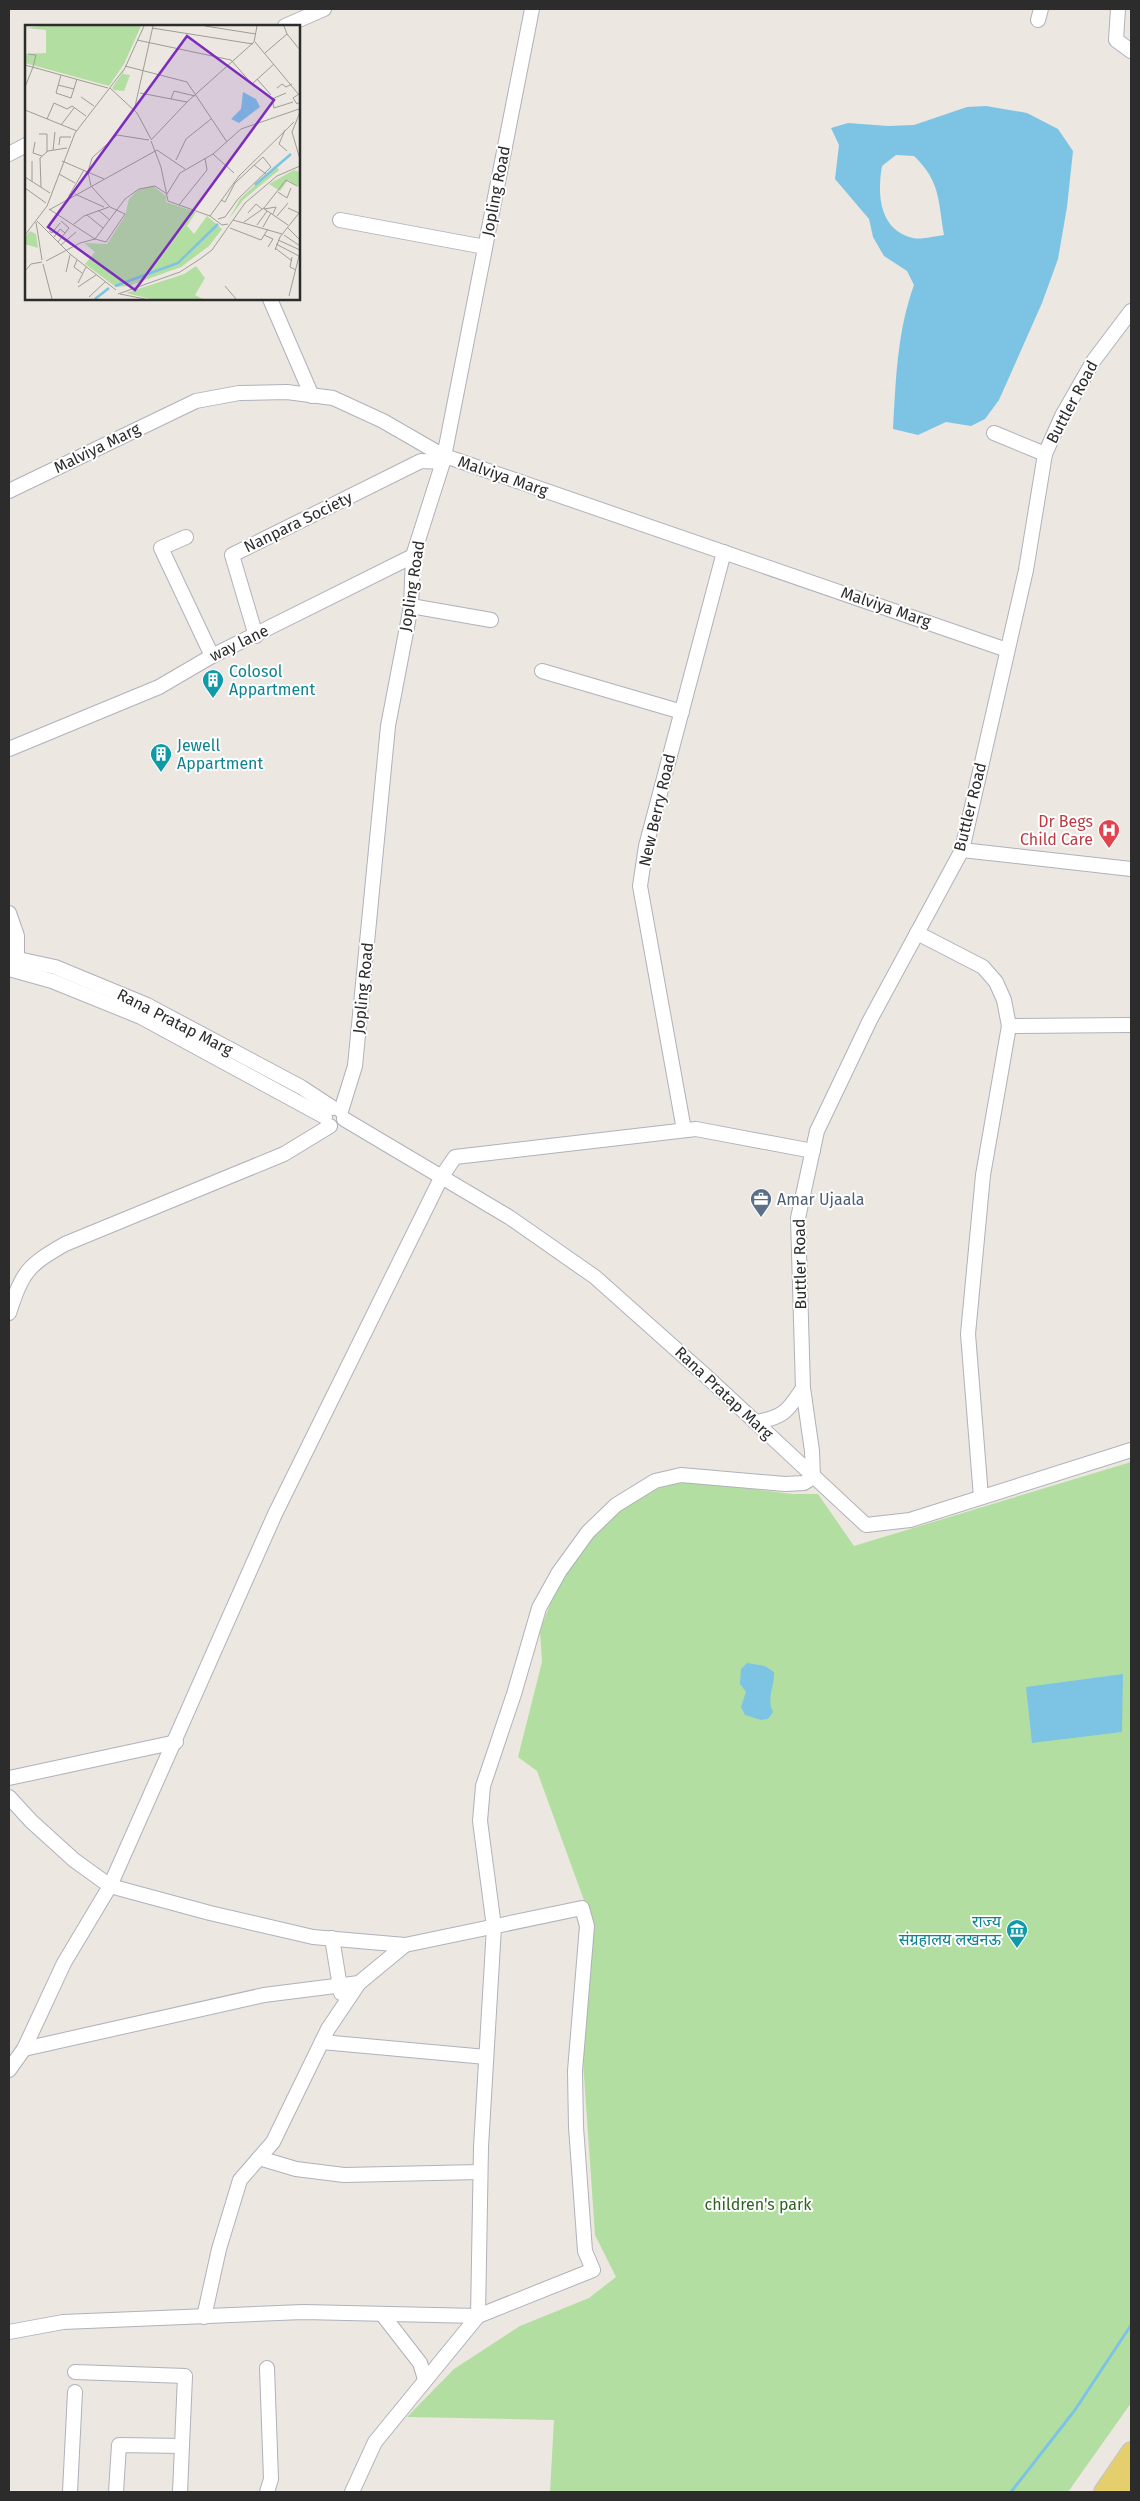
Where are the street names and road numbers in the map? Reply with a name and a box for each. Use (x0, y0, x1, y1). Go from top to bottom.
street label: Jopling Road (478, 144, 514, 238)
street label: Buttler Road (1042, 357, 1102, 447)
street label: Malviya Marg (51, 419, 144, 477)
street label: Malviya Marg (456, 452, 551, 500)
street label: Nanpara Society (241, 488, 355, 556)
street label: Jopling Road (395, 539, 429, 633)
street label: Malviya Marg (839, 583, 934, 631)
street label: way lane (206, 621, 272, 665)
street label: New Berry Road (635, 752, 679, 868)
street label: Buttler Road (950, 761, 990, 853)
street label: Jopling Road (349, 941, 377, 1035)
street label: Rana Pratap Marg (114, 985, 237, 1060)
street label: Buttler Road (790, 1218, 810, 1310)
street label: Rana Pratap Marg (671, 1343, 778, 1444)

